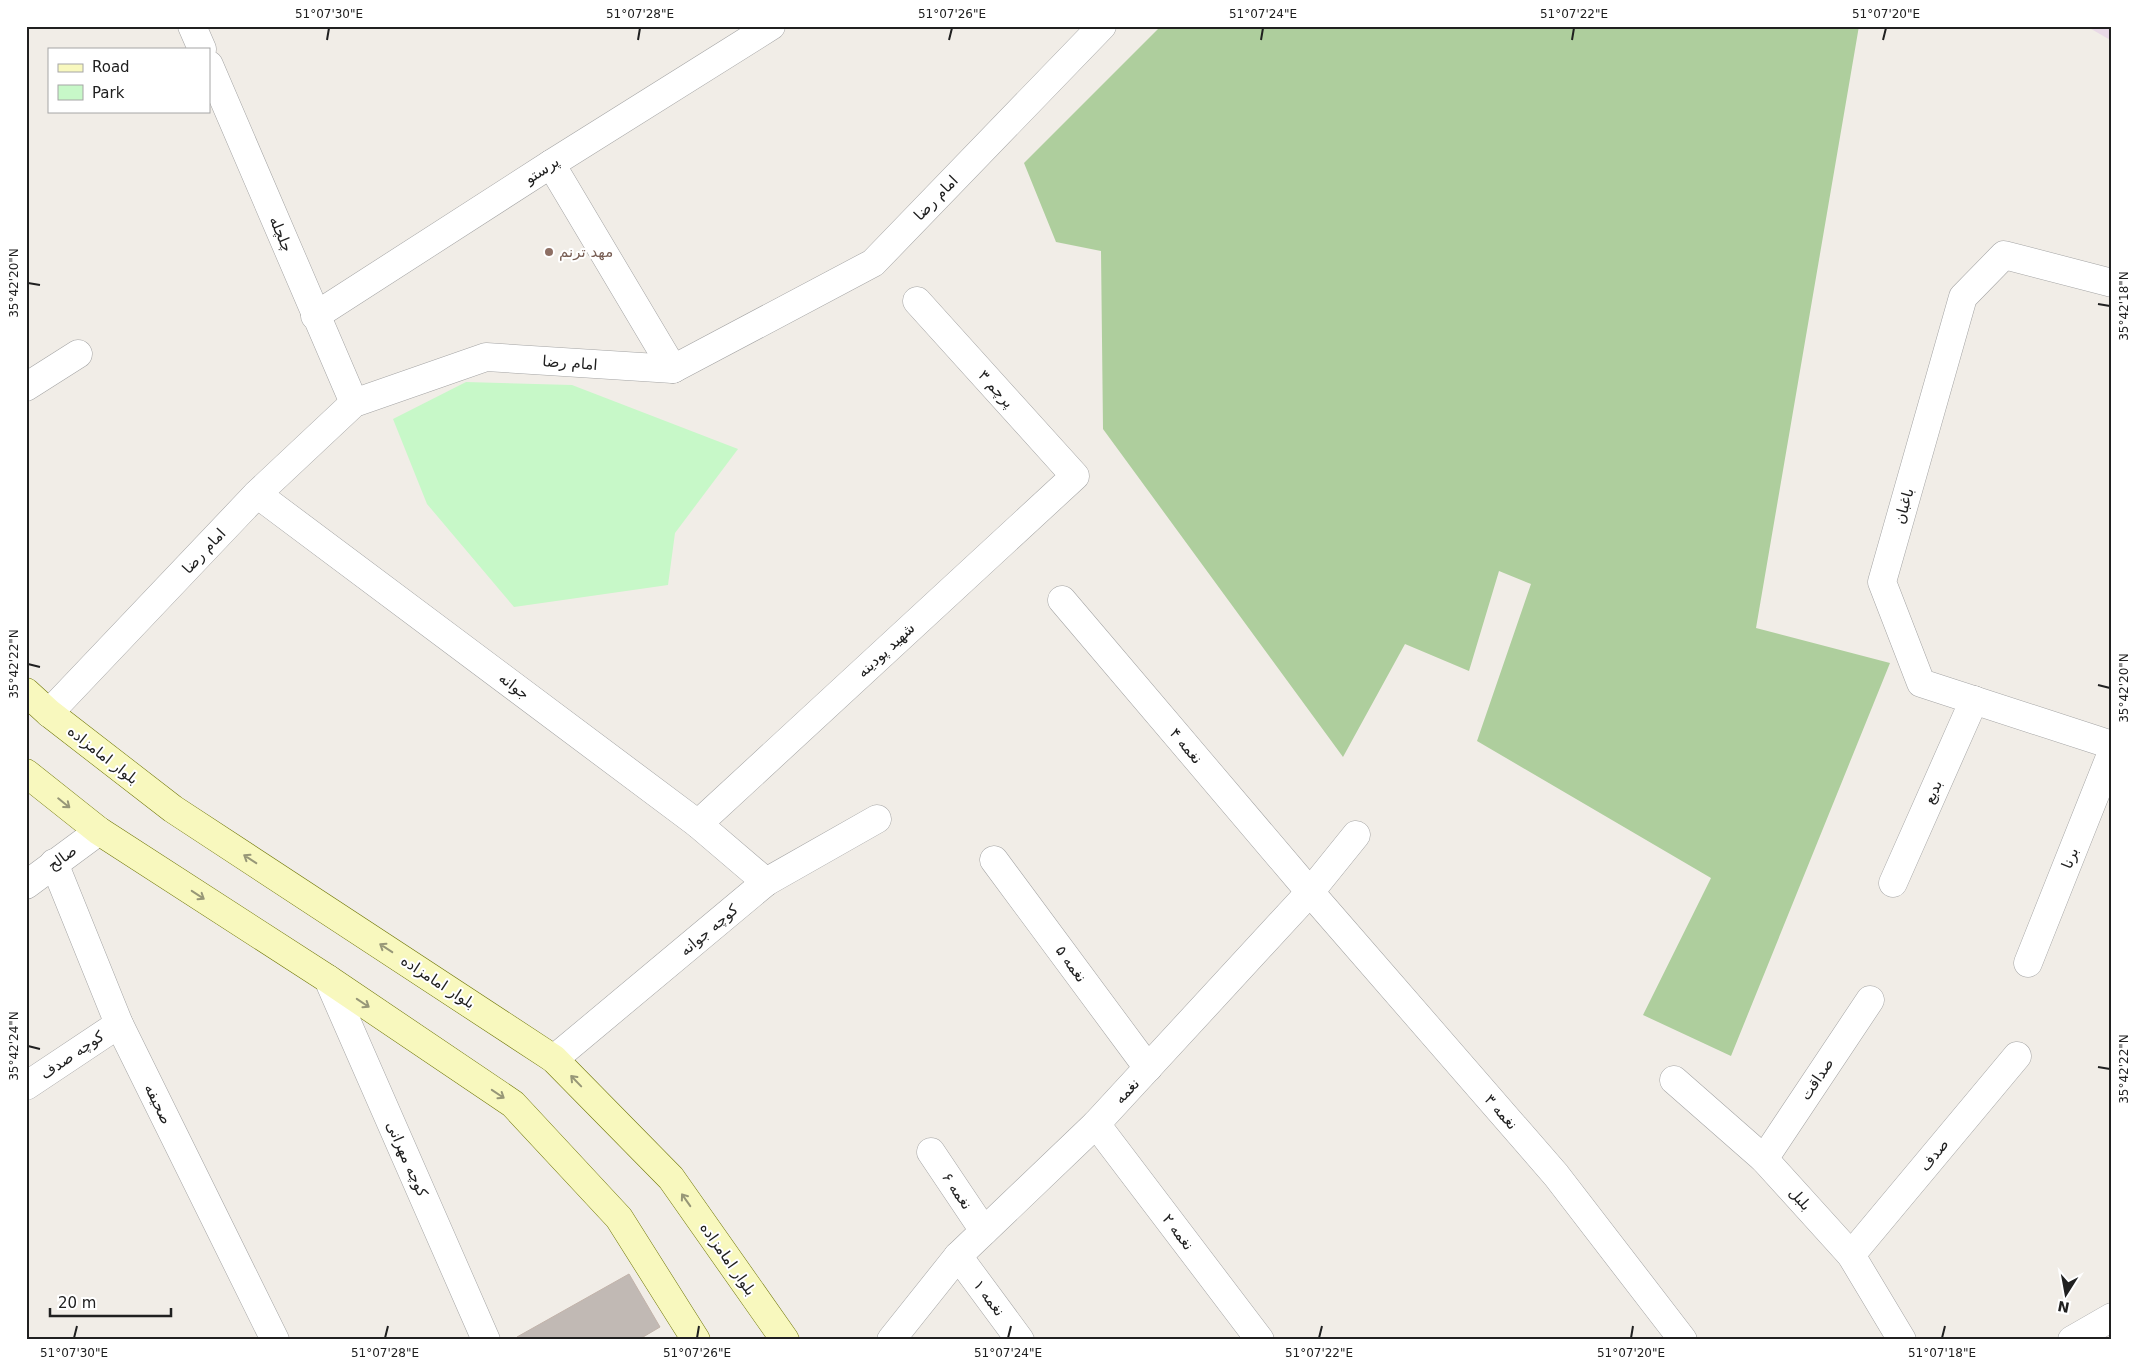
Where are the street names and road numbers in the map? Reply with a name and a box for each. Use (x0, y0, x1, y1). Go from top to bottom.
street label: پرستو (521, 152, 563, 189)
street label: امام رضا (910, 172, 962, 224)
street label: چلچله (265, 213, 297, 255)
street label: امام رضا (542, 352, 598, 374)
street label: پرچم ۳ (974, 366, 1018, 412)
street label: باغبان (1890, 486, 1918, 526)
street label: امام رضا (179, 525, 229, 577)
street label: شهید پودینه (854, 619, 919, 682)
street label: جوانه (495, 669, 533, 703)
street label: بلوار امامزاده (64, 722, 142, 788)
street label: نغمه ۴ (1166, 725, 1206, 767)
street label: بدیع (1920, 777, 1946, 807)
street label: صالح (44, 841, 80, 875)
street label: برنا (2058, 845, 2082, 871)
street label: کوچه جوانه (676, 900, 742, 960)
street label: نغمه ۵ (1052, 942, 1090, 986)
street label: بلوار امامزاده (398, 951, 478, 1013)
street label: کوچه صدف (37, 1027, 108, 1083)
street label: صداقت (1796, 1055, 1838, 1103)
street label: نغمه (1111, 1075, 1143, 1107)
street label: صحیفه (141, 1081, 175, 1127)
street label: نغمه ۳ (1481, 1091, 1521, 1133)
street label: کوچه مهرانی (382, 1118, 432, 1200)
street label: صدف (1915, 1135, 1953, 1175)
street label: نغمه ۶ (938, 1169, 976, 1213)
street label: بلبل (1785, 1184, 1815, 1214)
street label: نغمه ۲ (1158, 1210, 1198, 1254)
street label: بلوار امامزاده (696, 1219, 760, 1299)
street label: نغمه ۱ (969, 1276, 1009, 1320)

